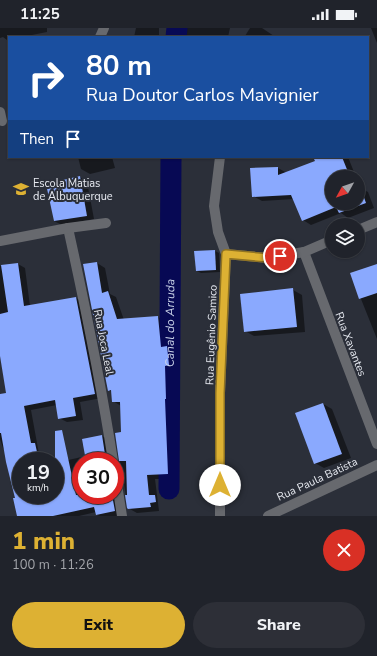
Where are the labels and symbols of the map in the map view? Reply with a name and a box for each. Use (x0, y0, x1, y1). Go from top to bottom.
north arrow (325, 170, 365, 210)
place label: Escola Matias de Albuquerque (33, 176, 113, 204)
school or university icon: Escola Matias de Albuquerque (12, 180, 30, 198)
pin (263, 239, 297, 273)
water label: Canal do Arruda (162, 279, 178, 367)
street label: Rua Eugênio Samico (202, 285, 221, 385)
street label: Rua Joca Leal (90, 308, 117, 377)
street label: Rua Xavantes (331, 310, 370, 378)
speed limit sign: 30 (72, 452, 124, 504)
street label: Rua Paula Batista (274, 454, 360, 505)
position arrow (199, 464, 241, 506)

